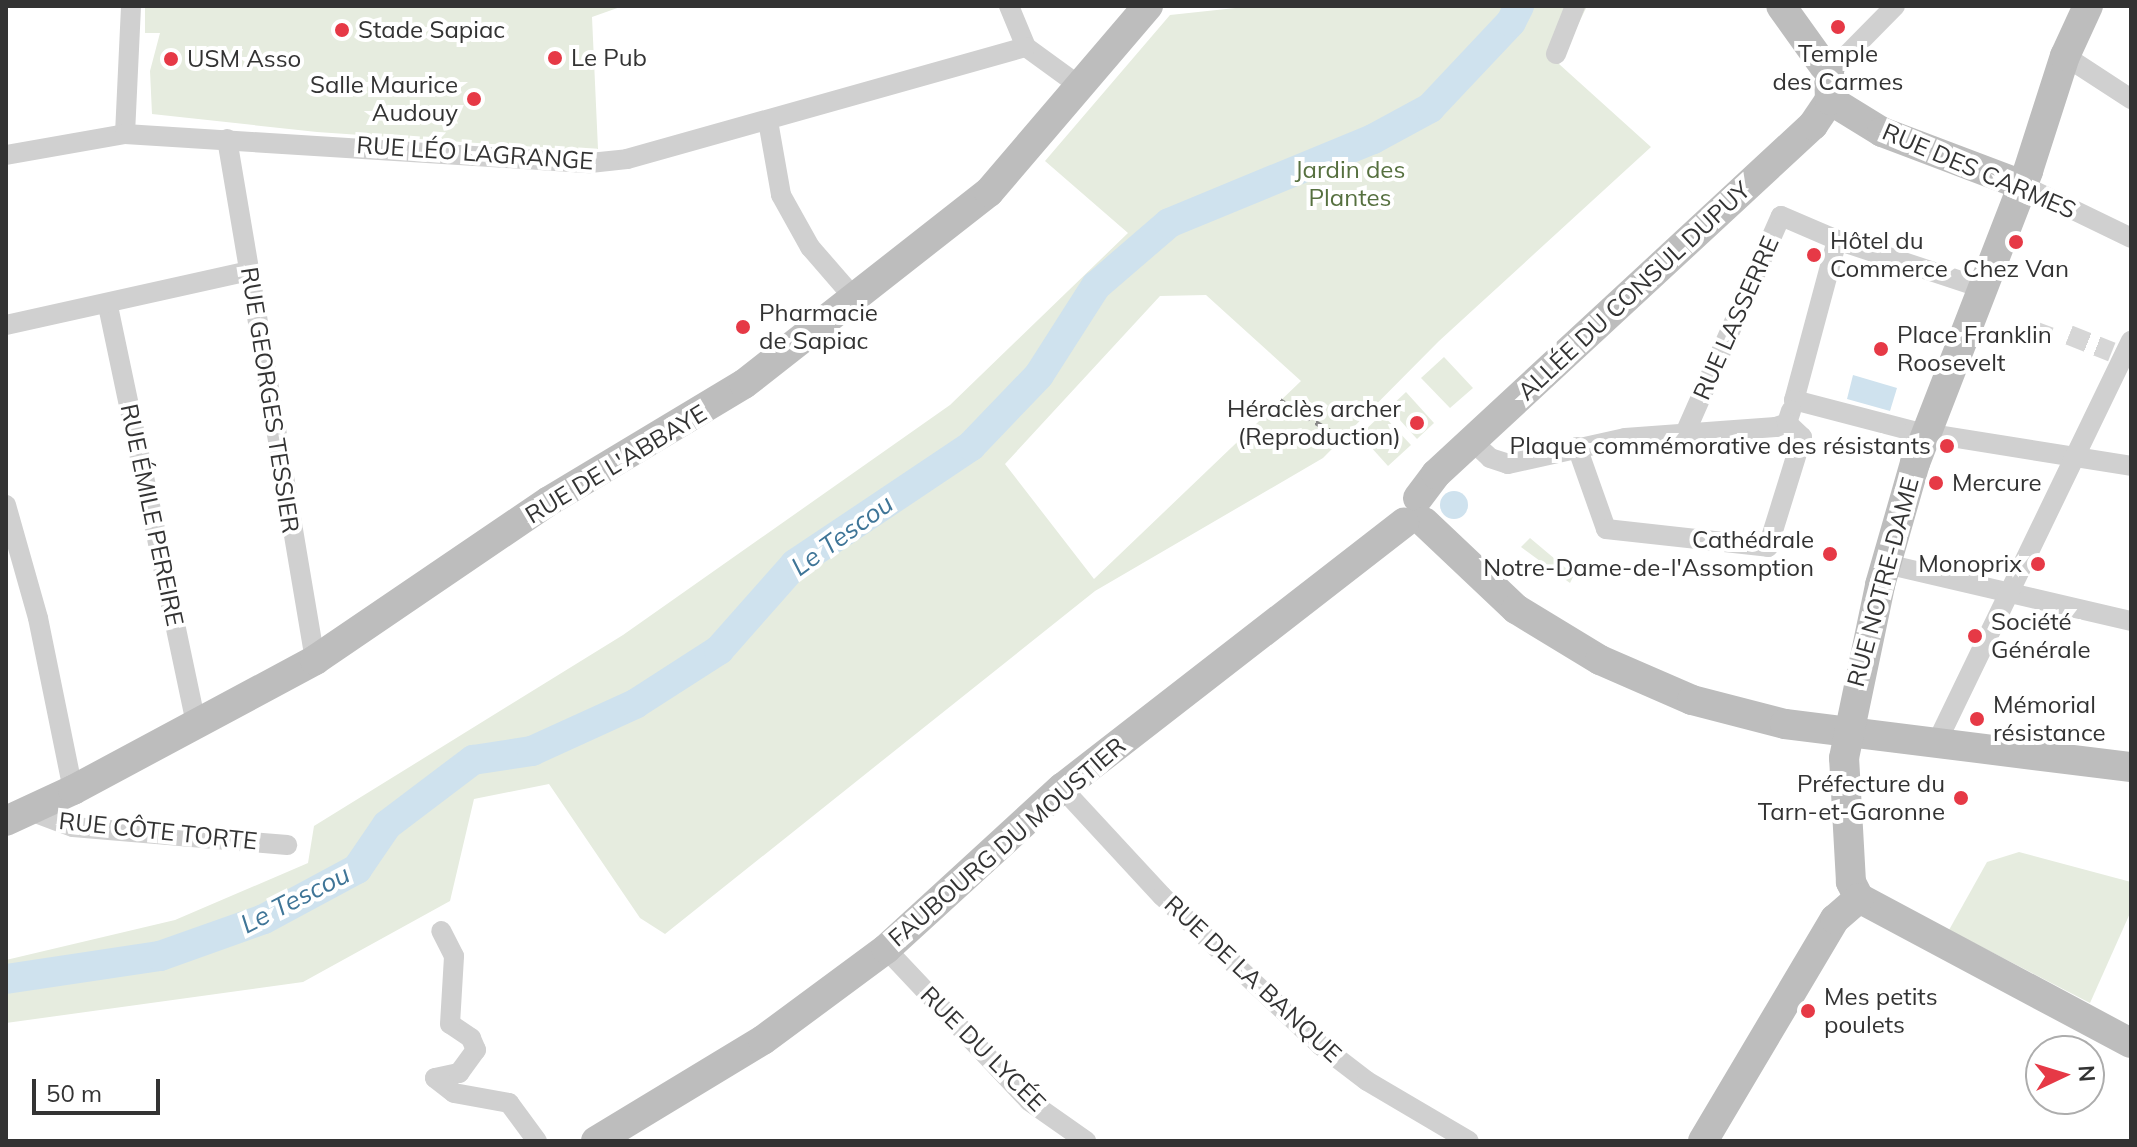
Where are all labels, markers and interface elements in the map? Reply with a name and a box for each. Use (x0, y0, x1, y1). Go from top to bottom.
place label: Stade Sapiac (358, 16, 505, 44)
marker: Temple des Carmes (1829, 18, 1847, 36)
marker: Stade Sapiac (333, 21, 351, 39)
place label: Temple des Carmes (1773, 40, 1903, 96)
place label: Le Pub (571, 44, 647, 72)
place label: USM Asso (187, 45, 301, 73)
marker: Le Pub (546, 49, 564, 67)
marker: USM Asso (162, 50, 180, 68)
place label: Salle Maurice Audouy (310, 71, 458, 127)
marker: Salle Maurice Audouy (465, 90, 483, 108)
street label: RUE DES CARMES (1878, 117, 2080, 225)
street label: RUE LÉO LAGRANGE (356, 130, 594, 176)
park label: Jardin des Plantes (1295, 156, 1405, 212)
street label: ALLÉE DU CONSUL DUPUY (1512, 176, 1756, 406)
place label: Hôtel du Commerce (1830, 227, 1948, 283)
street label: RUE LASSERRE (1687, 232, 1785, 404)
marker: Chez Van (2007, 233, 2025, 251)
marker: Hôtel du Commerce (1805, 246, 1823, 264)
place label: Chez Van (1963, 255, 2069, 283)
street label: RUE GEORGES TESSIER (235, 265, 305, 535)
place label: Pharmacie de Sapiac (759, 299, 878, 355)
marker: Pharmacie de Sapiac (734, 318, 752, 336)
place label: Place Franklin Roosevelt (1897, 321, 2052, 377)
marker: Place Franklin Roosevelt (1872, 340, 1890, 358)
place label: Héraclès archer (Reproduction) (1227, 395, 1401, 451)
street label: RUE DE L'ABBAYE (520, 399, 712, 529)
street label: RUE ÉMILE PEREIRE (114, 401, 190, 629)
marker: Héraclès archer (Reproduction) (1408, 414, 1426, 432)
place label: Plaque commémorative des résistants (1510, 432, 1931, 460)
marker: Plaque commémorative des résistants (1938, 437, 1956, 455)
place label: Mercure (1952, 469, 2042, 497)
street label: RUE NOTRE-DAME (1841, 474, 1925, 690)
marker: Mercure (1927, 474, 1945, 492)
water label: Le Tescou (785, 488, 899, 582)
place label: Cathédrale Notre-Dame-de-l'Assomption (1483, 526, 1814, 582)
marker: Cathédrale Notre-Dame-de-l'Assomption (1821, 545, 1839, 563)
place label: Monoprix (1918, 550, 2022, 578)
marker: Monoprix (2029, 555, 2047, 573)
place label: Société Générale (1991, 608, 2090, 664)
marker: Société Générale (1966, 627, 1984, 645)
place label: Mémorial résistance (1993, 691, 2106, 747)
marker: Mémorial résistance (1968, 710, 1986, 728)
street label: FAUBOURG DU MOUSTIER (883, 731, 1131, 953)
place label: Préfecture du Tarn-et-Garonne (1758, 770, 1945, 826)
marker: Préfecture du Tarn-et-Garonne (1952, 789, 1970, 807)
street label: RUE CÔTE TORTE (57, 806, 259, 856)
water label: Le Tescou (235, 858, 355, 940)
street label: RUE DE LA BANQUE (1159, 890, 1347, 1068)
street label: RUE DU LYCÉE (915, 981, 1051, 1117)
place label: Mes petits poulets (1824, 983, 1938, 1039)
marker: Mes petits poulets (1799, 1002, 1817, 1020)
north arrow (2025, 1035, 2105, 1115)
scale bar (36, 1063, 164, 1113)
text: N (2072, 1064, 2101, 1083)
text: 50 m (46, 1078, 102, 1108)

